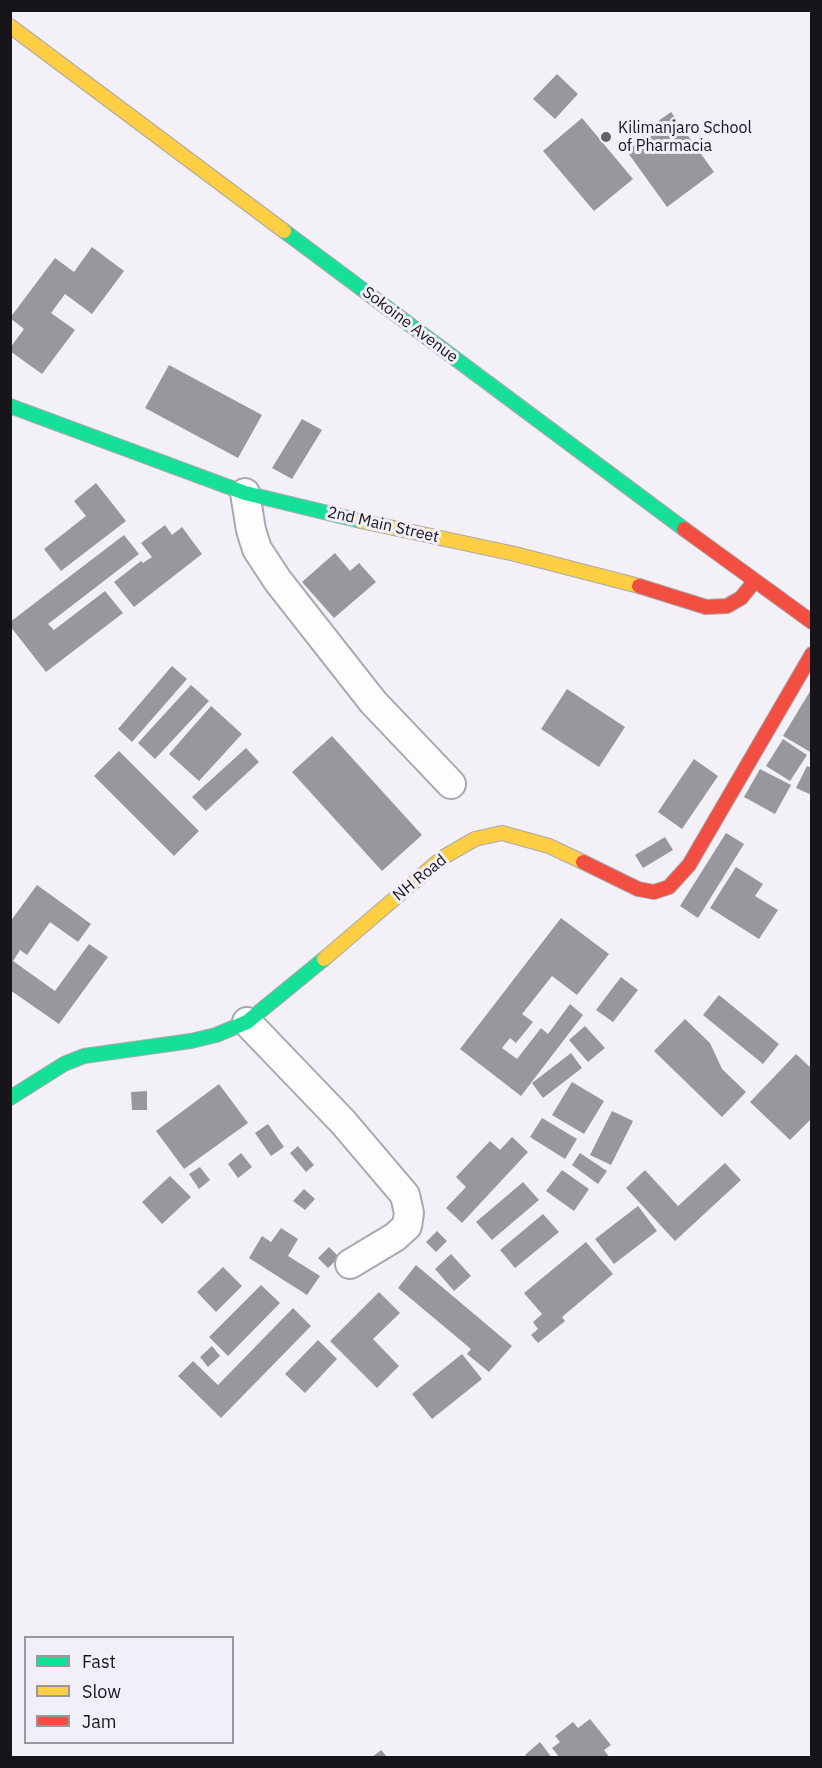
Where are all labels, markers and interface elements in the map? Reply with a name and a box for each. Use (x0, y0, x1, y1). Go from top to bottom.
place label: Kilimanjaro School of Pharmacia (618, 118, 752, 156)
marker: Kilimanjaro School of Pharmacia (599, 130, 613, 144)
street label: Sokoine Avenue (359, 283, 461, 367)
street label: 2nd Main Street (325, 503, 441, 547)
street label: NH Road (389, 851, 451, 905)
legend (24, 1636, 234, 1744)
text: Fast (82, 1650, 116, 1673)
text: Slow (82, 1680, 121, 1703)
text: Jam (82, 1710, 117, 1733)

